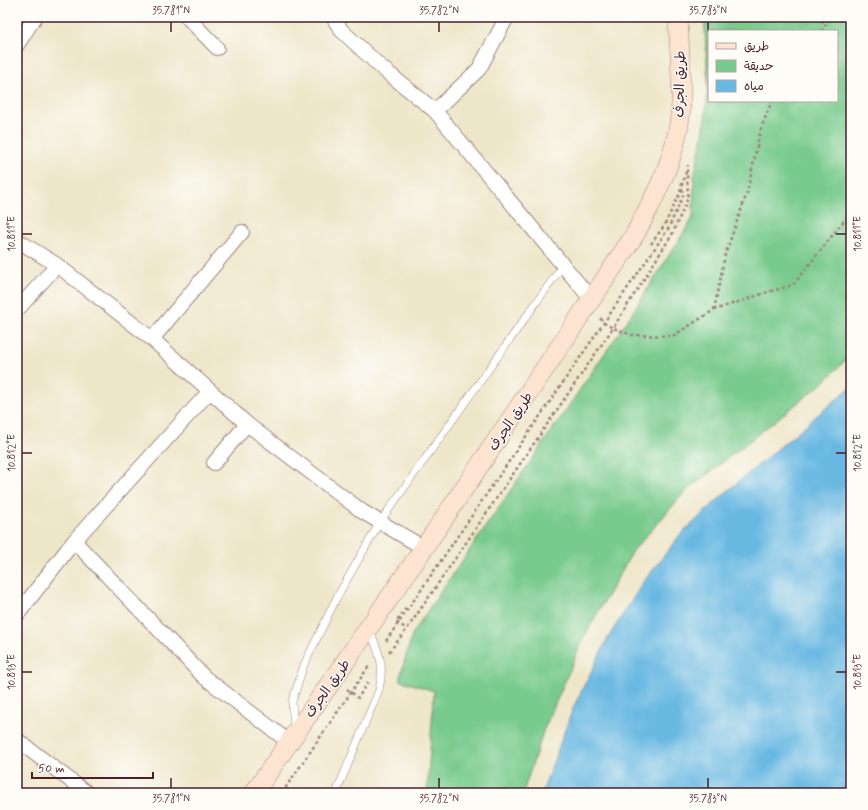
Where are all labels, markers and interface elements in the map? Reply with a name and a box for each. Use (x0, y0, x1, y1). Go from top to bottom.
text: 35.781°N (152, 4, 190, 18)
text: 35.782°N (419, 4, 459, 18)
text: 35.783°N (689, 4, 727, 18)
legend (708, 30, 838, 102)
text: طريق (744, 39, 769, 55)
street label: طريق الجرف (670, 50, 690, 118)
text: حديقة (744, 59, 773, 75)
text: مياه (744, 79, 764, 95)
text: 10.811°E (5, 216, 19, 252)
text: 10.811°E (851, 216, 865, 252)
street label: طريق الجرف (485, 389, 537, 454)
text: 10.812°E (5, 434, 19, 472)
text: 10.812°E (851, 434, 865, 472)
text: 10.813°E (5, 654, 19, 690)
text: 10.813°E (851, 654, 865, 690)
street label: طريق الجرف (301, 656, 354, 721)
scale bar (32, 754, 153, 780)
text: 50 m (38, 761, 65, 777)
text: 35.781°N (152, 792, 190, 806)
text: 35.782°N (419, 792, 459, 806)
text: 35.783°N (689, 792, 727, 806)

